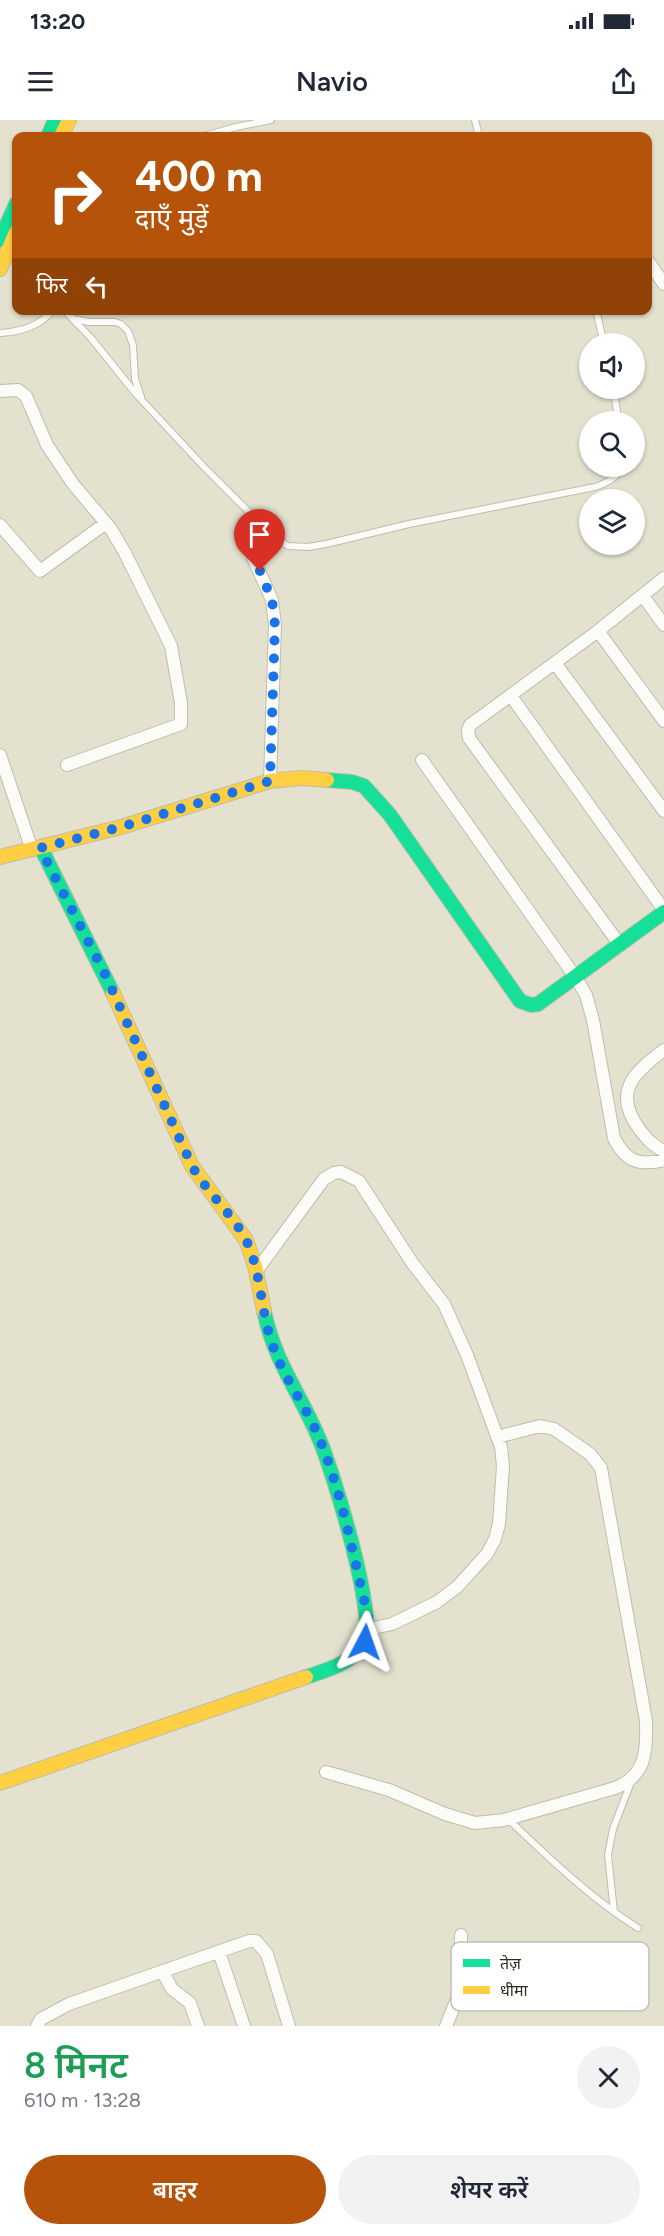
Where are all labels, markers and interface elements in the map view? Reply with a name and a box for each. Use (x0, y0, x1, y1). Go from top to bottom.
text: 13:20 (30, 8, 85, 35)
icon: menu (24, 65, 57, 98)
text: Navio (296, 65, 368, 98)
icon: share (607, 65, 640, 98)
text: 400 m (135, 151, 263, 202)
icon: right (36, 156, 114, 234)
text: दाएँ मुड़ें (135, 202, 209, 235)
icon: left (80, 270, 113, 303)
text: फिर (36, 272, 68, 299)
map controls (579, 333, 645, 555)
button: sound (579, 333, 645, 399)
button: search (579, 411, 645, 477)
button: layers (579, 489, 645, 555)
pin (234, 509, 285, 571)
icon: arrive (243, 518, 276, 551)
position arrow (333, 1610, 397, 1674)
legend (451, 1942, 649, 2011)
text: तेज़ (500, 1954, 522, 1973)
text: धीमा (500, 1981, 529, 2000)
text: 8 मिनट (24, 2044, 128, 2087)
button: close (577, 2046, 640, 2109)
text: 610 m · 13:28 (24, 2088, 141, 2112)
button: बाहर (24, 2155, 326, 2224)
button: शेयर करें (338, 2155, 640, 2224)

